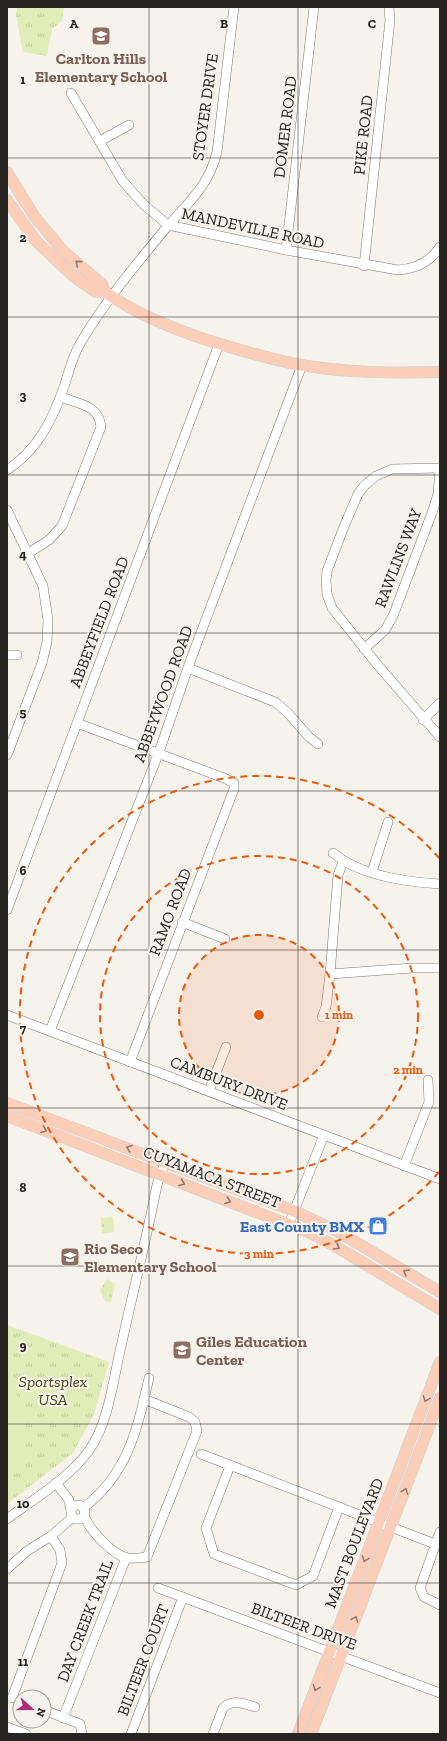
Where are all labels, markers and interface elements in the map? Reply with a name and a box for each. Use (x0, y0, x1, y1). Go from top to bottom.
text: A (70, 16, 79, 31)
text: B (220, 16, 228, 31)
text: C (368, 16, 376, 31)
school or university icon: Carlton Hills Elementary School (90, 25, 112, 47)
place label: Carlton Hills Elementary School (35, 49, 168, 86)
street label: STOYER DRIVE (188, 52, 222, 162)
text: 1 (20, 72, 26, 87)
street label: DOMER ROAD (269, 75, 301, 179)
street label: PIKE ROAD (349, 94, 377, 176)
street label: MANDEVILLE ROAD (180, 204, 326, 252)
text: 2 (20, 230, 27, 245)
one-way arrow (75, 261, 83, 268)
text: 3 (20, 388, 27, 403)
street label: RAWLINS WAY (370, 506, 426, 610)
text: 4 (19, 547, 27, 562)
street label: ABBEYFIELD ROAD (65, 554, 133, 690)
street label: ABBEYWOOD ROAD (129, 623, 197, 765)
text: 5 (20, 705, 27, 720)
text: 6 (20, 863, 27, 878)
street label: RAMO ROAD (145, 866, 195, 958)
centre of rings (252, 1008, 266, 1022)
text: 1 min (325, 1008, 353, 1022)
text: 7 (20, 1021, 27, 1036)
street label: CAMBURY DRIVE (168, 1052, 290, 1114)
text: 2 min (393, 1063, 423, 1077)
one-way arrow (40, 1125, 47, 1133)
street label: CUYAMACA STREET (141, 1142, 283, 1212)
one-way arrow (125, 1145, 132, 1153)
one-way arrow (179, 1179, 186, 1187)
text: 8 (19, 1180, 27, 1195)
one-way arrow (225, 1196, 232, 1205)
shop icon: East County BMX (367, 1215, 389, 1237)
place label: East County BMX (240, 1217, 364, 1236)
place label: Rio Seco Elementary School (84, 1239, 217, 1276)
one-way arrow (332, 1243, 340, 1250)
school or university icon: Rio Seco Elementary School (59, 1246, 81, 1268)
text: 3 min (244, 1247, 274, 1261)
one-way arrow (403, 1270, 410, 1277)
place label: Giles Education Center (196, 1332, 307, 1369)
text: 9 (20, 1338, 27, 1353)
school or university icon: Giles Education Center (171, 1339, 193, 1361)
park label: Sportsplex USA (19, 1372, 88, 1409)
one-way arrow (423, 1395, 431, 1402)
street label: MAST BOULEVARD (320, 1475, 388, 1611)
one-way arrow (401, 1487, 409, 1494)
text: 10 (17, 1496, 30, 1511)
one-way arrow (362, 1555, 370, 1562)
street label: DAY CREEK TRAIL (53, 1557, 117, 1685)
street label: BILTEER DRIVE (249, 1598, 359, 1654)
street label: BILTEER COURT (113, 1601, 173, 1718)
one-way arrow (351, 1616, 359, 1623)
text: 11 (18, 1654, 29, 1669)
one-way arrow (312, 1684, 320, 1691)
north arrow (12, 1689, 52, 1729)
text: N (33, 1706, 48, 1719)

